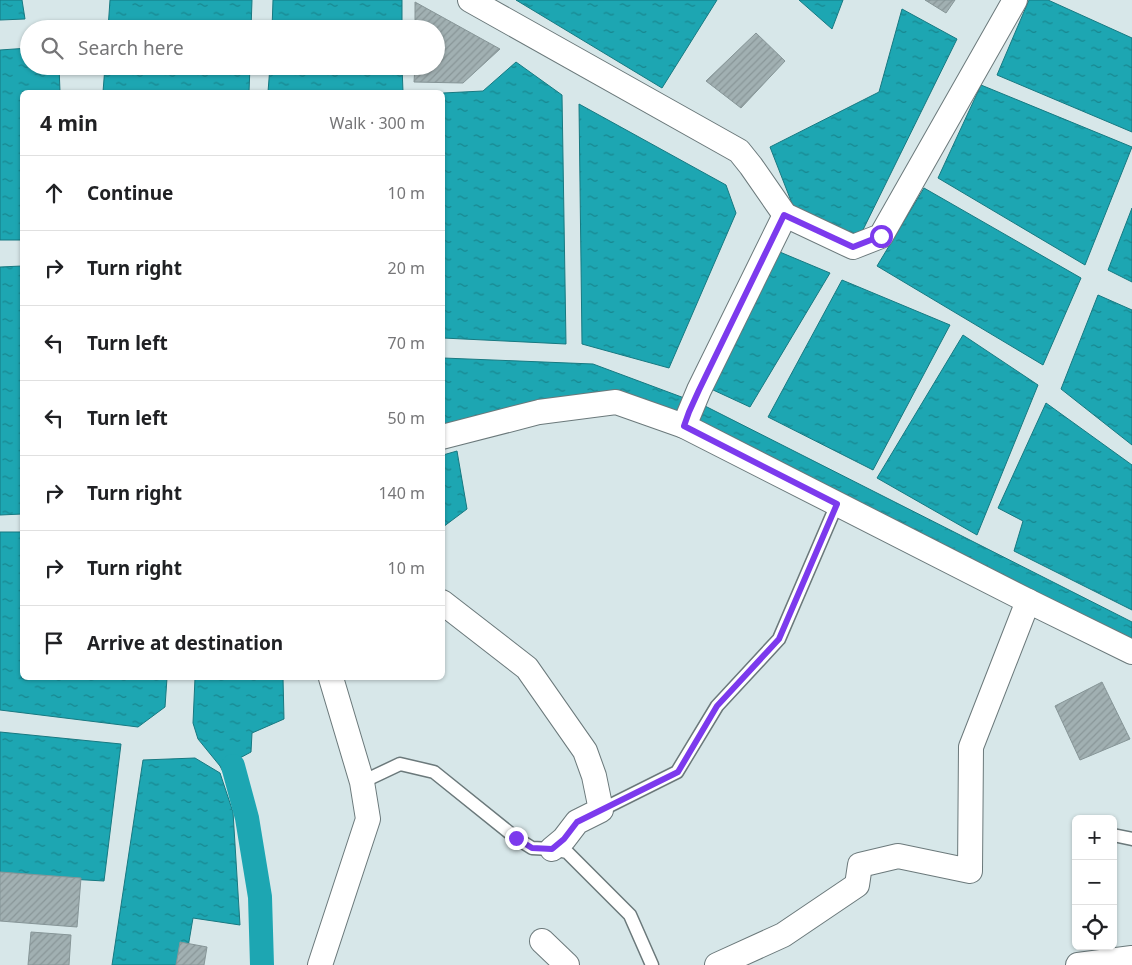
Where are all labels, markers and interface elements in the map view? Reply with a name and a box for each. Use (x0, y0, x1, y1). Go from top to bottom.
search box (20, 20, 445, 75)
icon: search (38, 34, 66, 62)
text: Search here (78, 35, 184, 61)
text: 4 min (40, 109, 98, 137)
text: Walk · 300 m (330, 112, 425, 134)
icon: ahead (40, 179, 68, 207)
text: Continue (87, 180, 173, 206)
text: 10 m (388, 182, 425, 204)
route start (870, 225, 893, 248)
icon: right (40, 254, 68, 282)
text: Turn right (87, 255, 182, 281)
text: 20 m (388, 257, 425, 279)
icon: left (40, 329, 68, 357)
text: Turn left (87, 330, 168, 356)
text: 70 m (388, 332, 425, 354)
icon: left (40, 404, 68, 432)
text: Turn left (87, 405, 168, 431)
text: 50 m (388, 407, 425, 429)
icon: right (40, 479, 68, 507)
text: Turn right (87, 480, 182, 506)
text: 140 m (378, 482, 425, 504)
icon: right (40, 554, 68, 582)
text: Turn right (87, 555, 182, 581)
text: 10 m (388, 557, 425, 579)
icon: arrive (40, 629, 68, 657)
text: Arrive at destination (87, 630, 283, 656)
map controls (1072, 815, 1117, 950)
button: + (1072, 815, 1117, 860)
route end (505, 827, 528, 850)
button: − (1072, 860, 1117, 905)
button: locate (1072, 905, 1117, 950)

